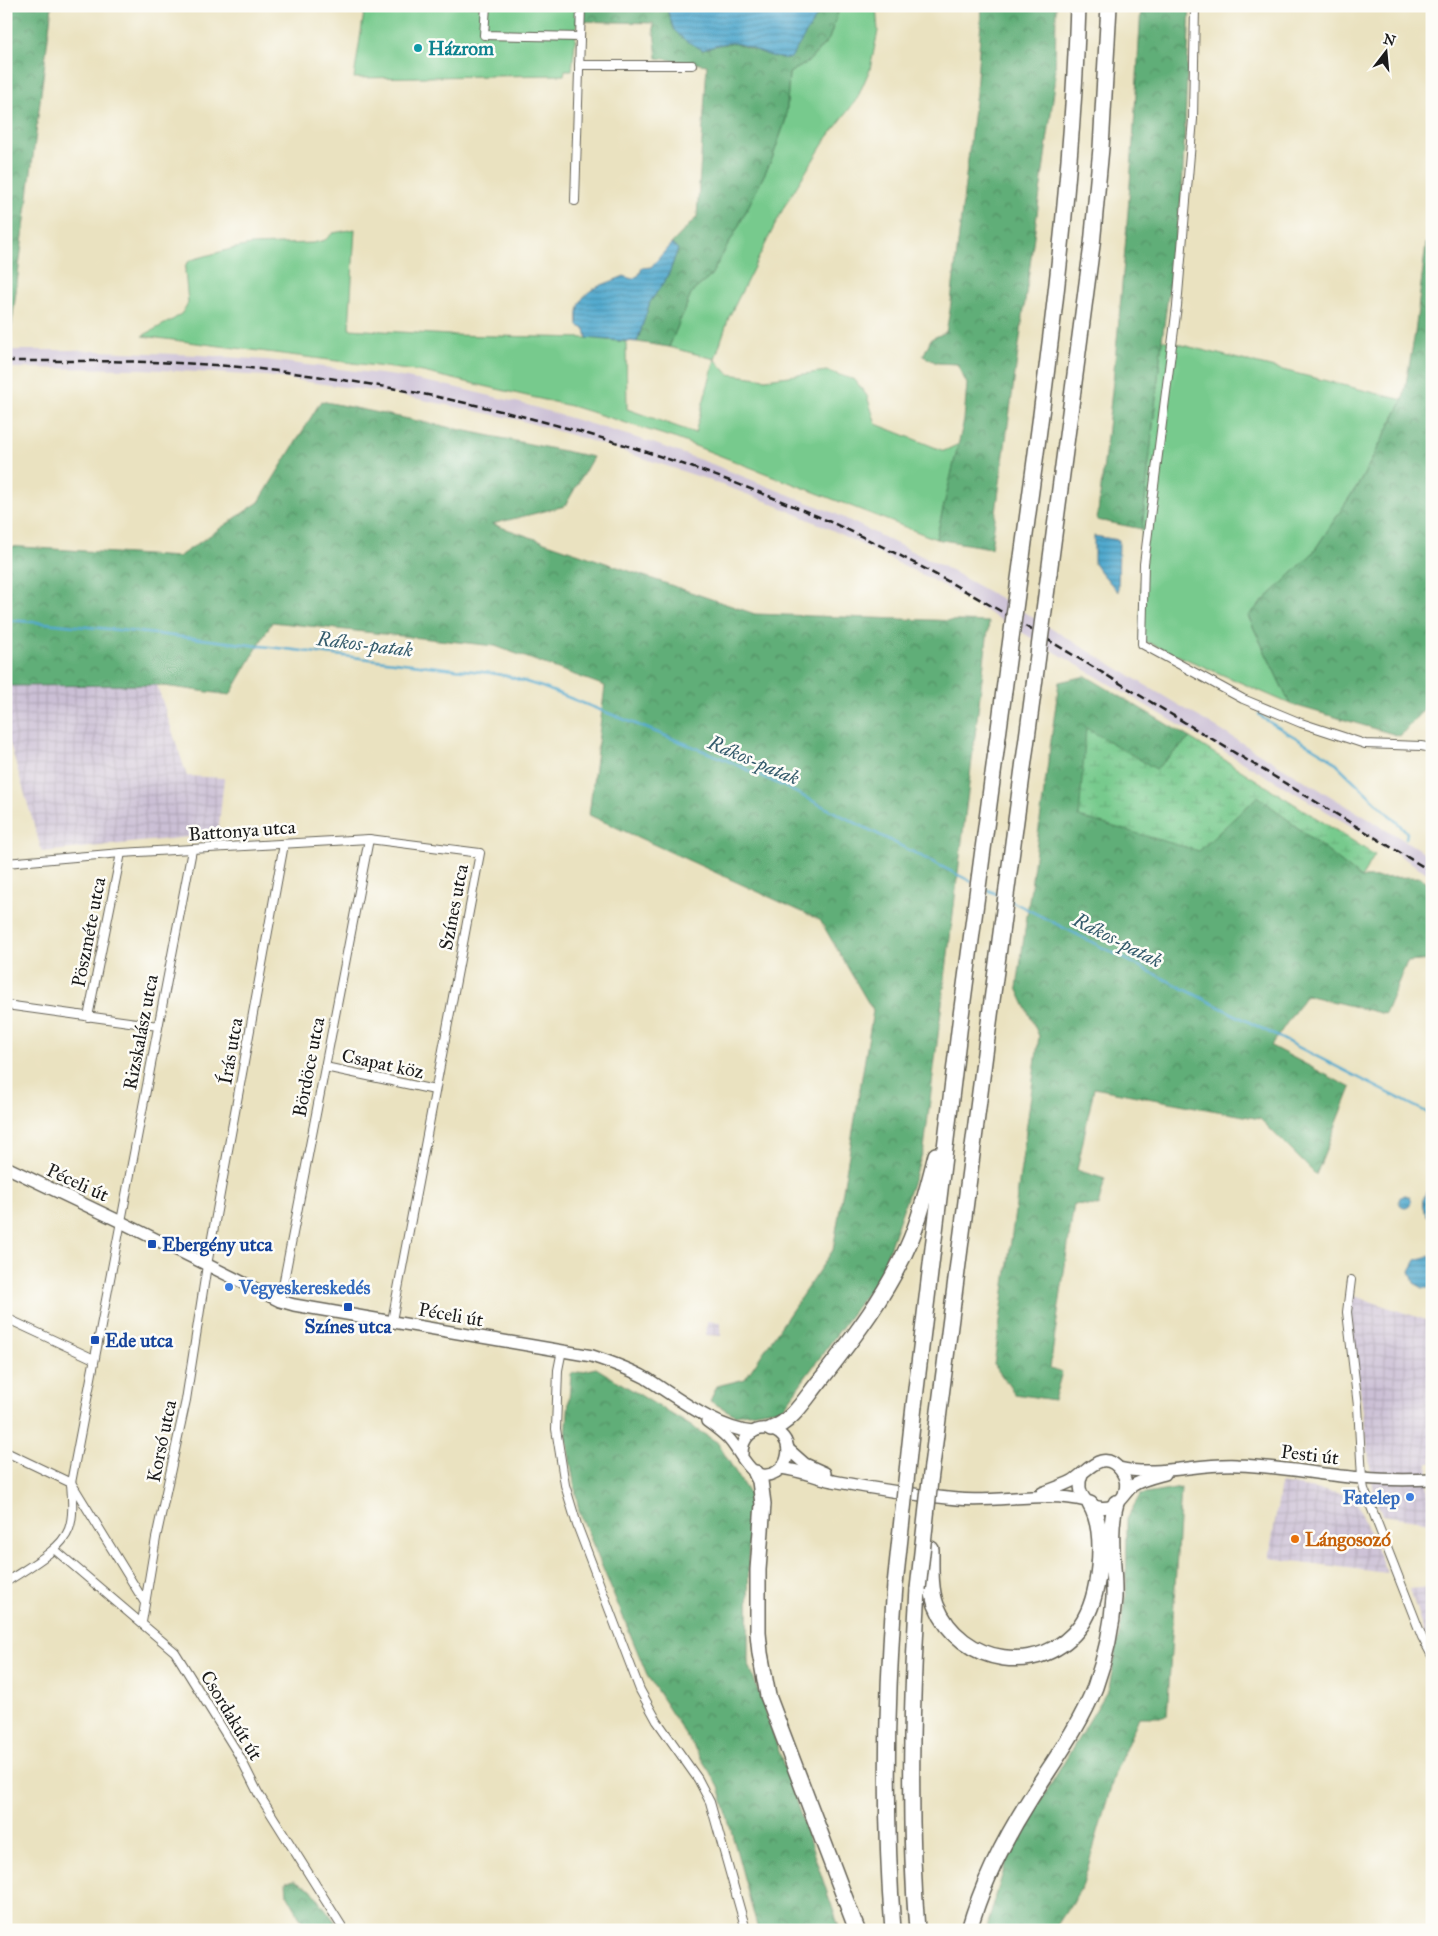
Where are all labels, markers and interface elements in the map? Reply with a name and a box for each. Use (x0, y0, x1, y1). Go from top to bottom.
north arrow (1360, 28, 1410, 78)
text: N (1381, 30, 1398, 50)
place label: Házrom (428, 37, 494, 60)
marker: Házrom (412, 42, 424, 54)
water label: Rákos-patak (314, 626, 415, 663)
water label: Rákos-patak (703, 730, 803, 791)
street label: Battonya utca (188, 815, 297, 846)
street label: Színes utca (434, 861, 473, 952)
street label: Pöszméte utca (67, 874, 111, 989)
water label: Rákos-patak (1068, 907, 1167, 974)
street label: Rizskalász utca (118, 972, 163, 1092)
street label: Bördöce utca (288, 1014, 330, 1119)
street label: Írás utca (212, 1015, 248, 1086)
street label: Csapat köz (340, 1044, 426, 1083)
street label: Péceli út (43, 1158, 113, 1207)
place label: Ebergény utca (162, 1233, 273, 1257)
marker: Ebergény utca (146, 1238, 158, 1250)
place label: Vegyeskereskedés (238, 1276, 371, 1300)
marker: Vegyeskereskedés (223, 1281, 235, 1293)
street label: Péceli út (417, 1297, 485, 1332)
marker: Színes utca (342, 1301, 354, 1313)
place label: Színes utca (304, 1315, 392, 1338)
place label: Ede utca (105, 1329, 174, 1352)
marker: Ede utca (89, 1334, 101, 1346)
street label: Korsó utca (142, 1397, 182, 1484)
street label: Pesti út (1280, 1440, 1340, 1469)
place label: Fatelep (1343, 1486, 1400, 1510)
marker: Fatelep (1404, 1491, 1416, 1503)
place label: Lángosozó (1305, 1528, 1391, 1552)
marker: Lángosozó (1289, 1533, 1301, 1545)
street label: Csordakút út (196, 1666, 268, 1765)

